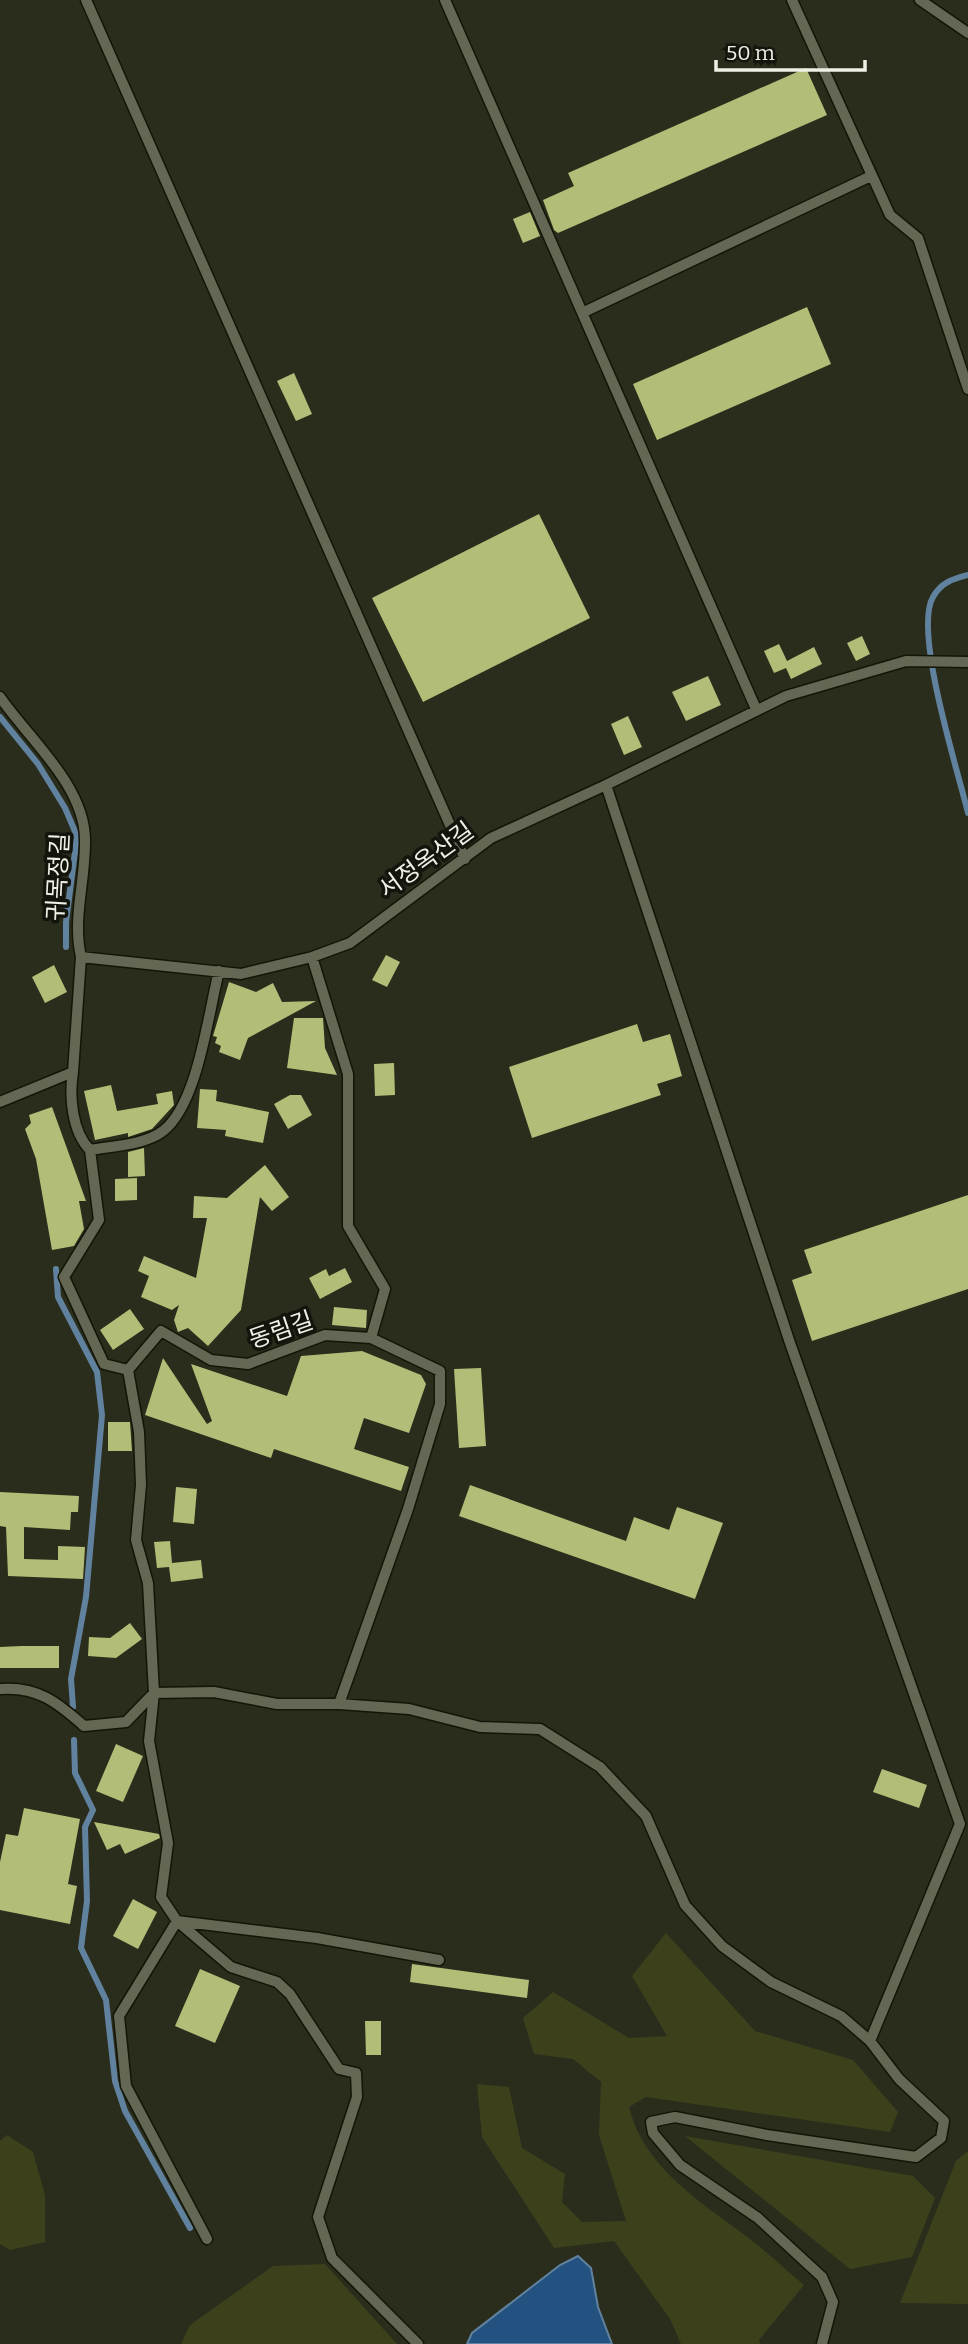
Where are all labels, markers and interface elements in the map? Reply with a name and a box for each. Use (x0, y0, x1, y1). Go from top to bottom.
scale bar (716, 28, 865, 72)
text: 50 m (726, 40, 775, 66)
street label: 서정옥산길 (373, 816, 479, 904)
street label: 귀목정길 (42, 832, 74, 922)
street label: 동림길 (245, 1306, 317, 1354)

